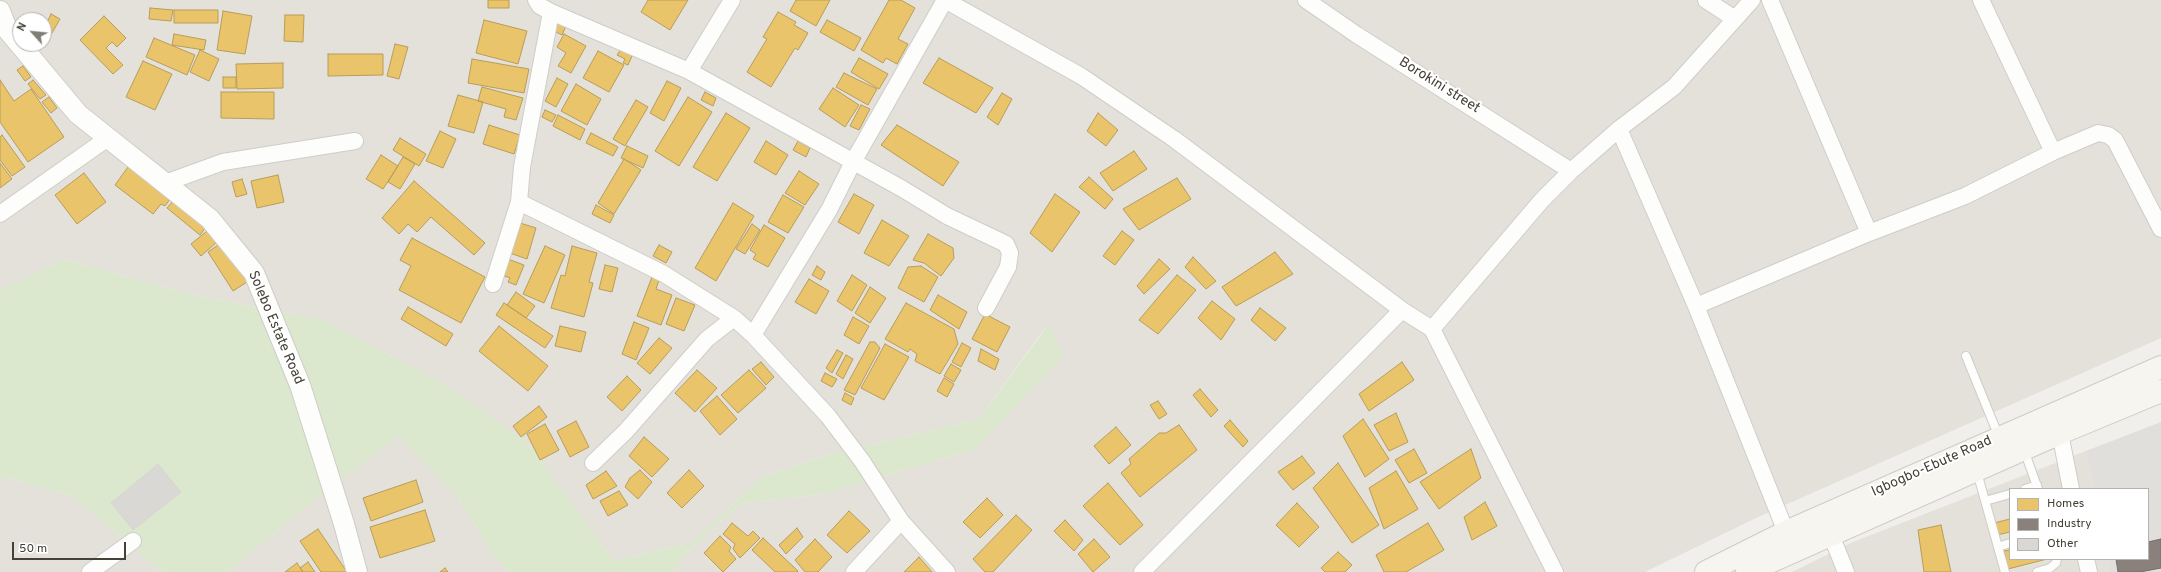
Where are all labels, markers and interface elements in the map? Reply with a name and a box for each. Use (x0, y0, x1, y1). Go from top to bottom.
north arrow (12, 12, 52, 52)
text: N (14, 20, 30, 34)
street label: Borokini street (1395, 54, 1483, 118)
street label: Solebo Estate Road (244, 269, 306, 387)
street label: Igbogbo-Ebute Road (1869, 433, 1995, 501)
legend (2009, 488, 2149, 560)
text: Homes (2047, 496, 2084, 512)
text: Industry (2047, 516, 2092, 532)
scale bar (14, 534, 128, 560)
text: Other (2047, 536, 2078, 552)
text: 50 m (19, 541, 47, 557)

